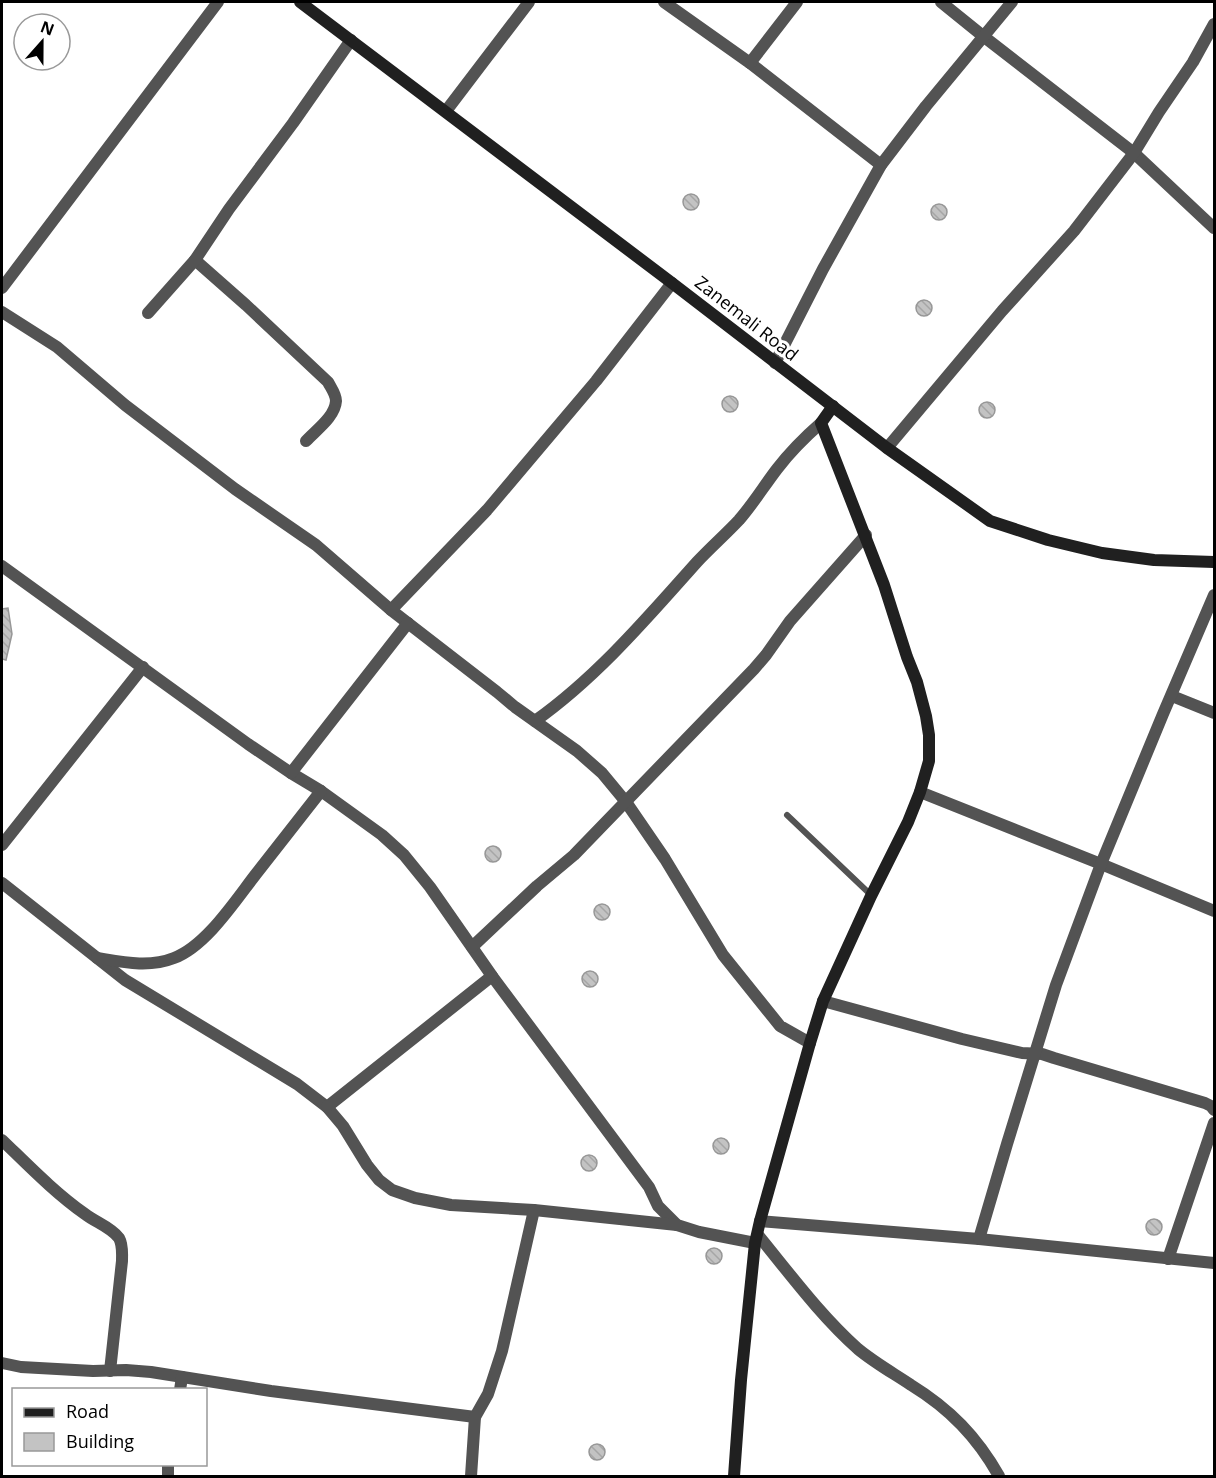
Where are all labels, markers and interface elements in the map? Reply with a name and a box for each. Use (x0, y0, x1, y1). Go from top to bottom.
north arrow (12, 12, 72, 72)
text: N (37, 15, 57, 41)
street label: Zanemali Road (690, 270, 804, 366)
legend (12, 1388, 207, 1466)
text: Road (66, 1399, 109, 1423)
text: Building (66, 1429, 134, 1453)

